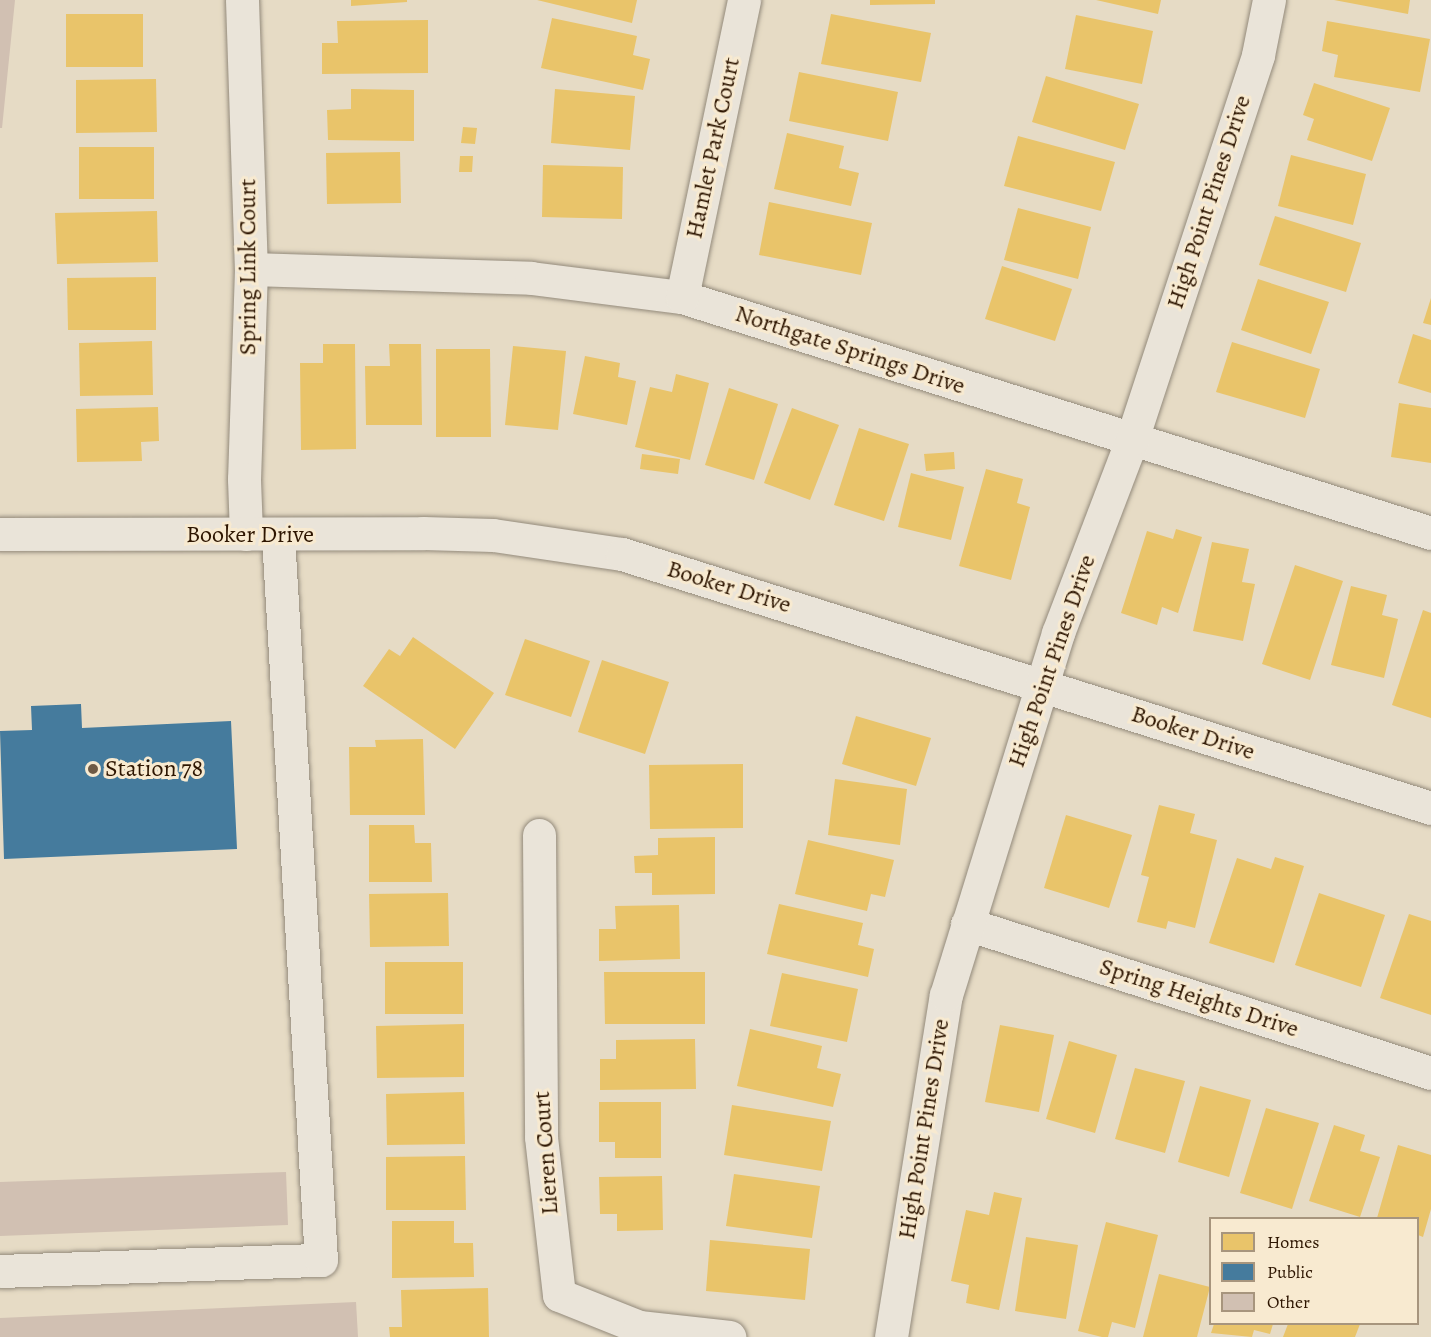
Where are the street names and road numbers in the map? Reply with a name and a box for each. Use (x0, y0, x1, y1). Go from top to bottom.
street label: Hamlet Park Court (680, 55, 746, 241)
street label: High Point Pines Drive (1161, 92, 1257, 312)
street label: Spring Link Court (234, 179, 262, 355)
street label: Northgate Springs Drive (732, 299, 968, 401)
street label: Booker Drive (186, 521, 314, 549)
street label: High Point Pines Drive (1002, 551, 1102, 771)
street label: Booker Drive (664, 555, 794, 619)
street label: Booker Drive (1128, 700, 1258, 766)
street label: Spring Heights Drive (1096, 952, 1302, 1044)
street label: High Point Pines Drive (892, 1017, 956, 1241)
street label: Lieren Court (527, 1090, 565, 1216)

